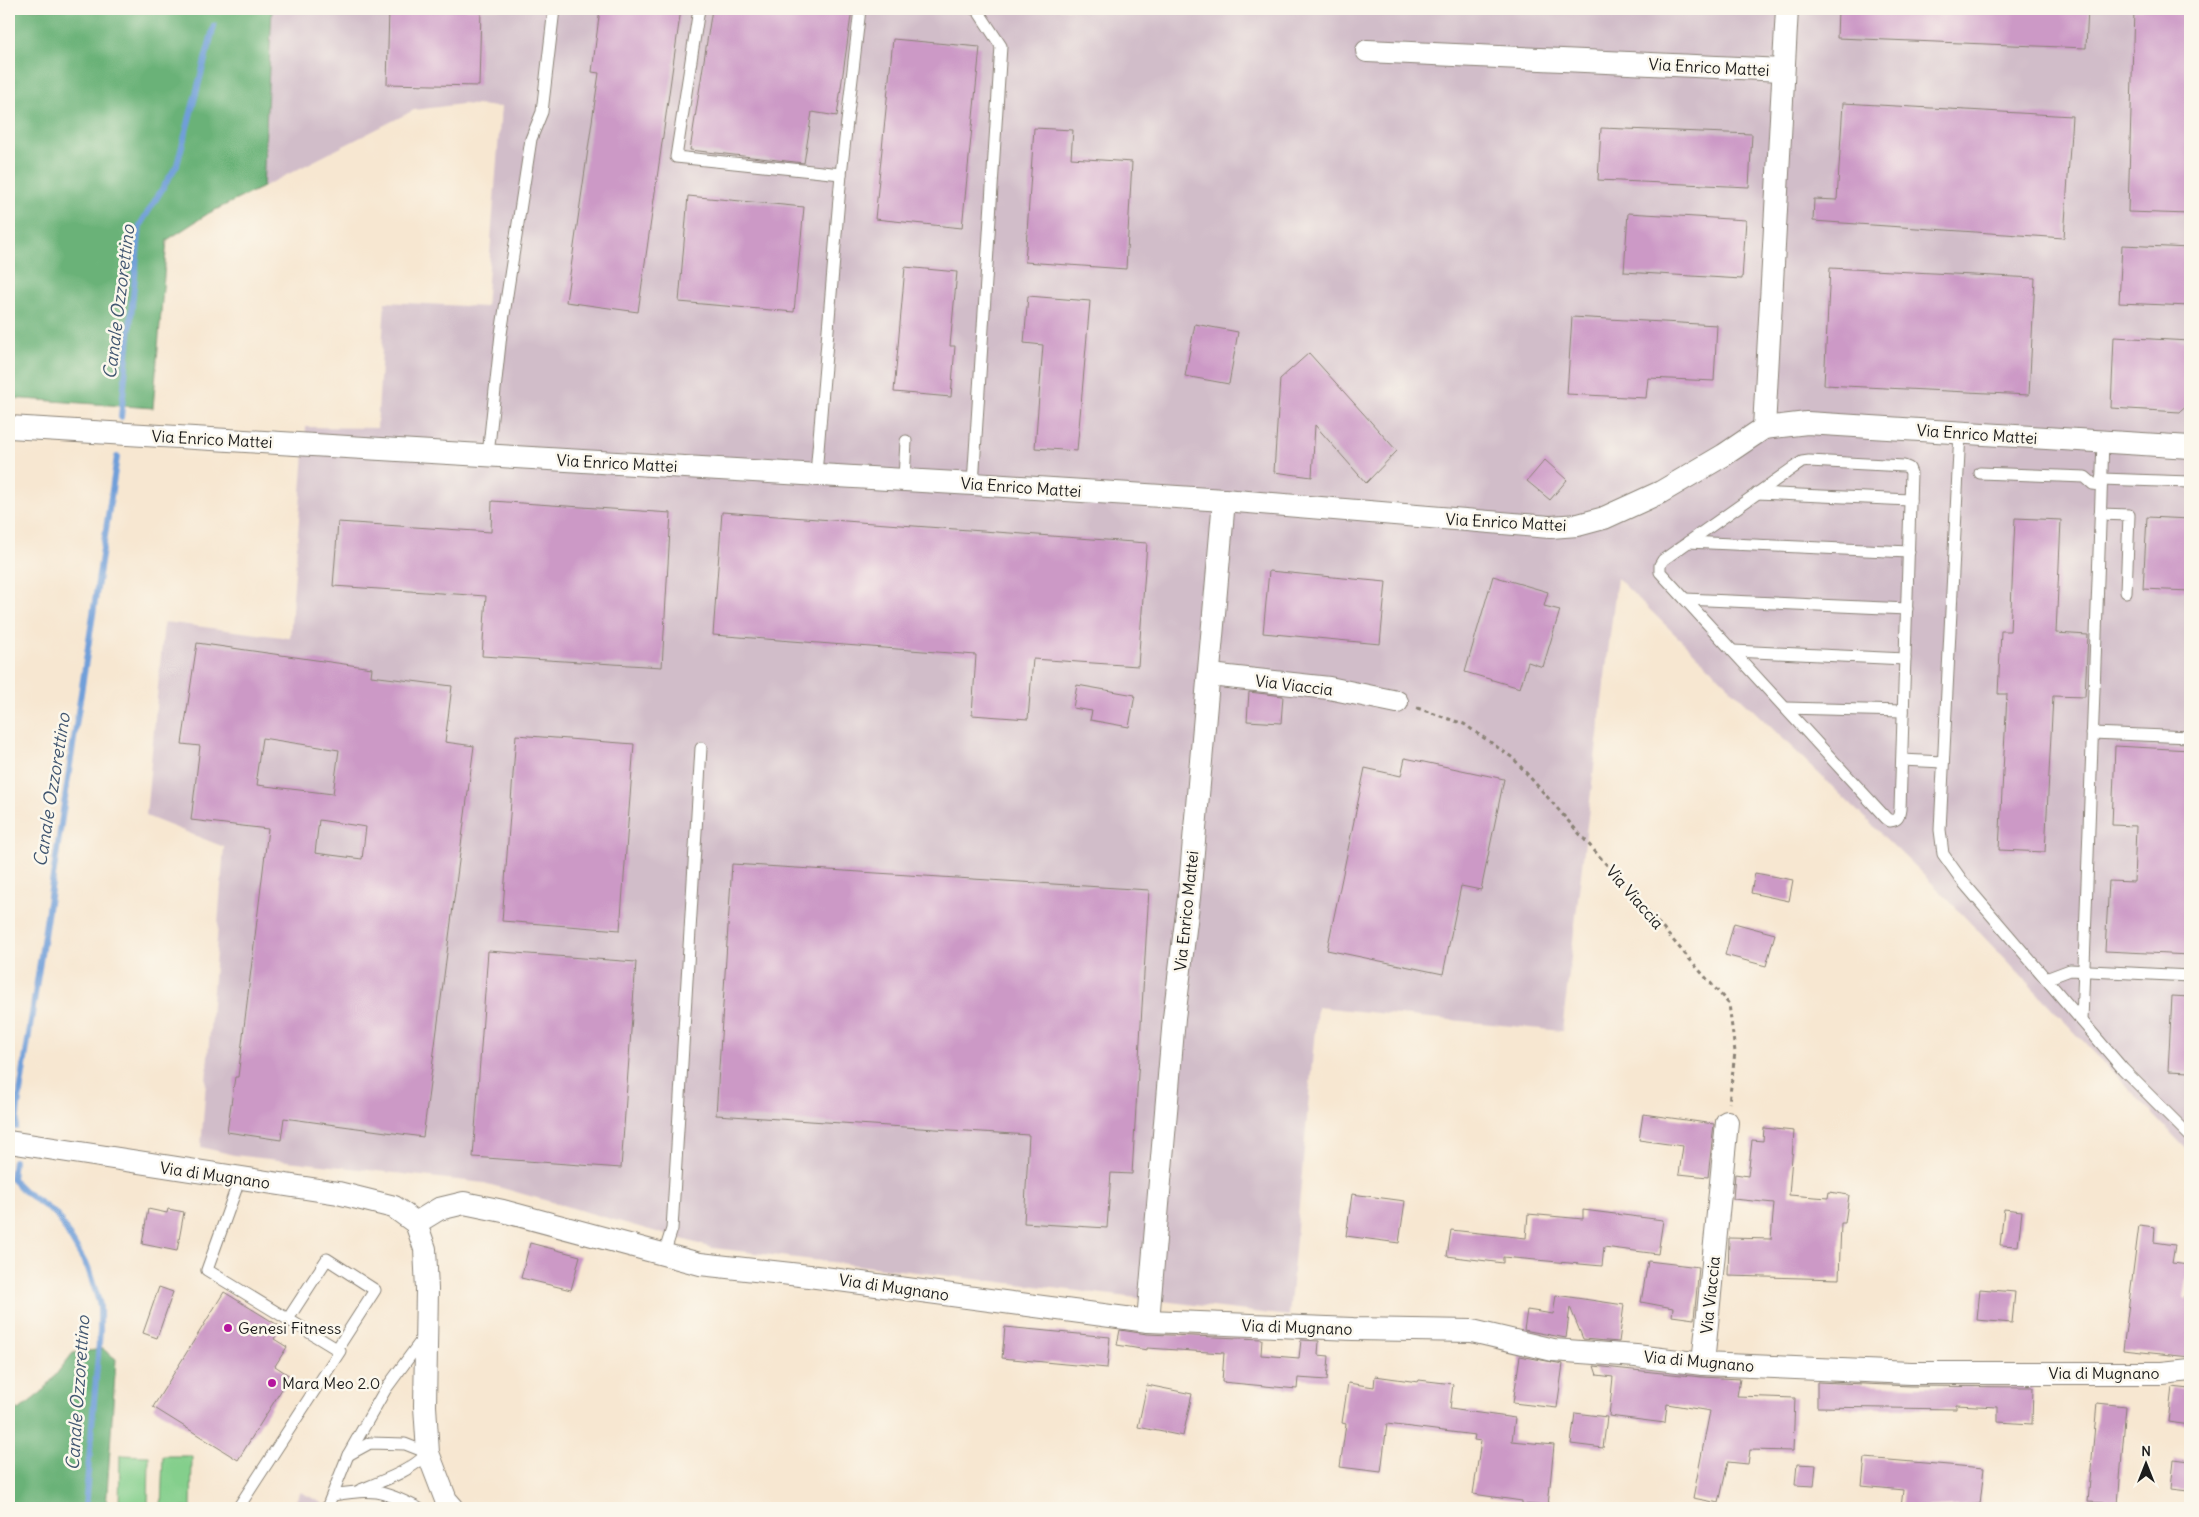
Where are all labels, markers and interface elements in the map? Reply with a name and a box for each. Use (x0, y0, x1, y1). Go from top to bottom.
street label: Via Enrico Mattei (1648, 54, 1770, 80)
water label: Canale Ozzorettino (98, 223, 139, 380)
street label: Via Enrico Mattei (1916, 420, 2038, 448)
street label: Via Enrico Mattei (151, 426, 273, 452)
street label: Via Enrico Mattei (556, 450, 678, 476)
street label: Via Enrico Mattei (960, 473, 1082, 501)
street label: Via Enrico Mattei (1445, 509, 1567, 535)
street label: Via Viaccia (1254, 670, 1334, 700)
water label: Canale Ozzorettino (28, 711, 75, 868)
street label: Via Enrico Mattei (1170, 850, 1202, 972)
street label: Via Viaccia (1602, 861, 1668, 933)
street label: Via di Mugnano (159, 1157, 271, 1193)
street label: Via Viaccia (1696, 1255, 1724, 1335)
street label: Via di Mugnano (838, 1269, 950, 1305)
water label: Canale Ozzorettino (61, 1314, 94, 1471)
street label: Via di Mugnano (1241, 1315, 1353, 1339)
place label: Genesi Fitness (238, 1318, 341, 1338)
marker: Genesi Fitness (222, 1322, 234, 1334)
street label: Via di Mugnano (1643, 1346, 1755, 1376)
street label: Via di Mugnano (2048, 1363, 2160, 1383)
place label: Mara Meo 2.0 (282, 1373, 380, 1393)
marker: Mara Meo 2.0 (266, 1377, 278, 1389)
north arrow (2122, 1440, 2172, 1490)
text: N (2141, 1442, 2151, 1460)

